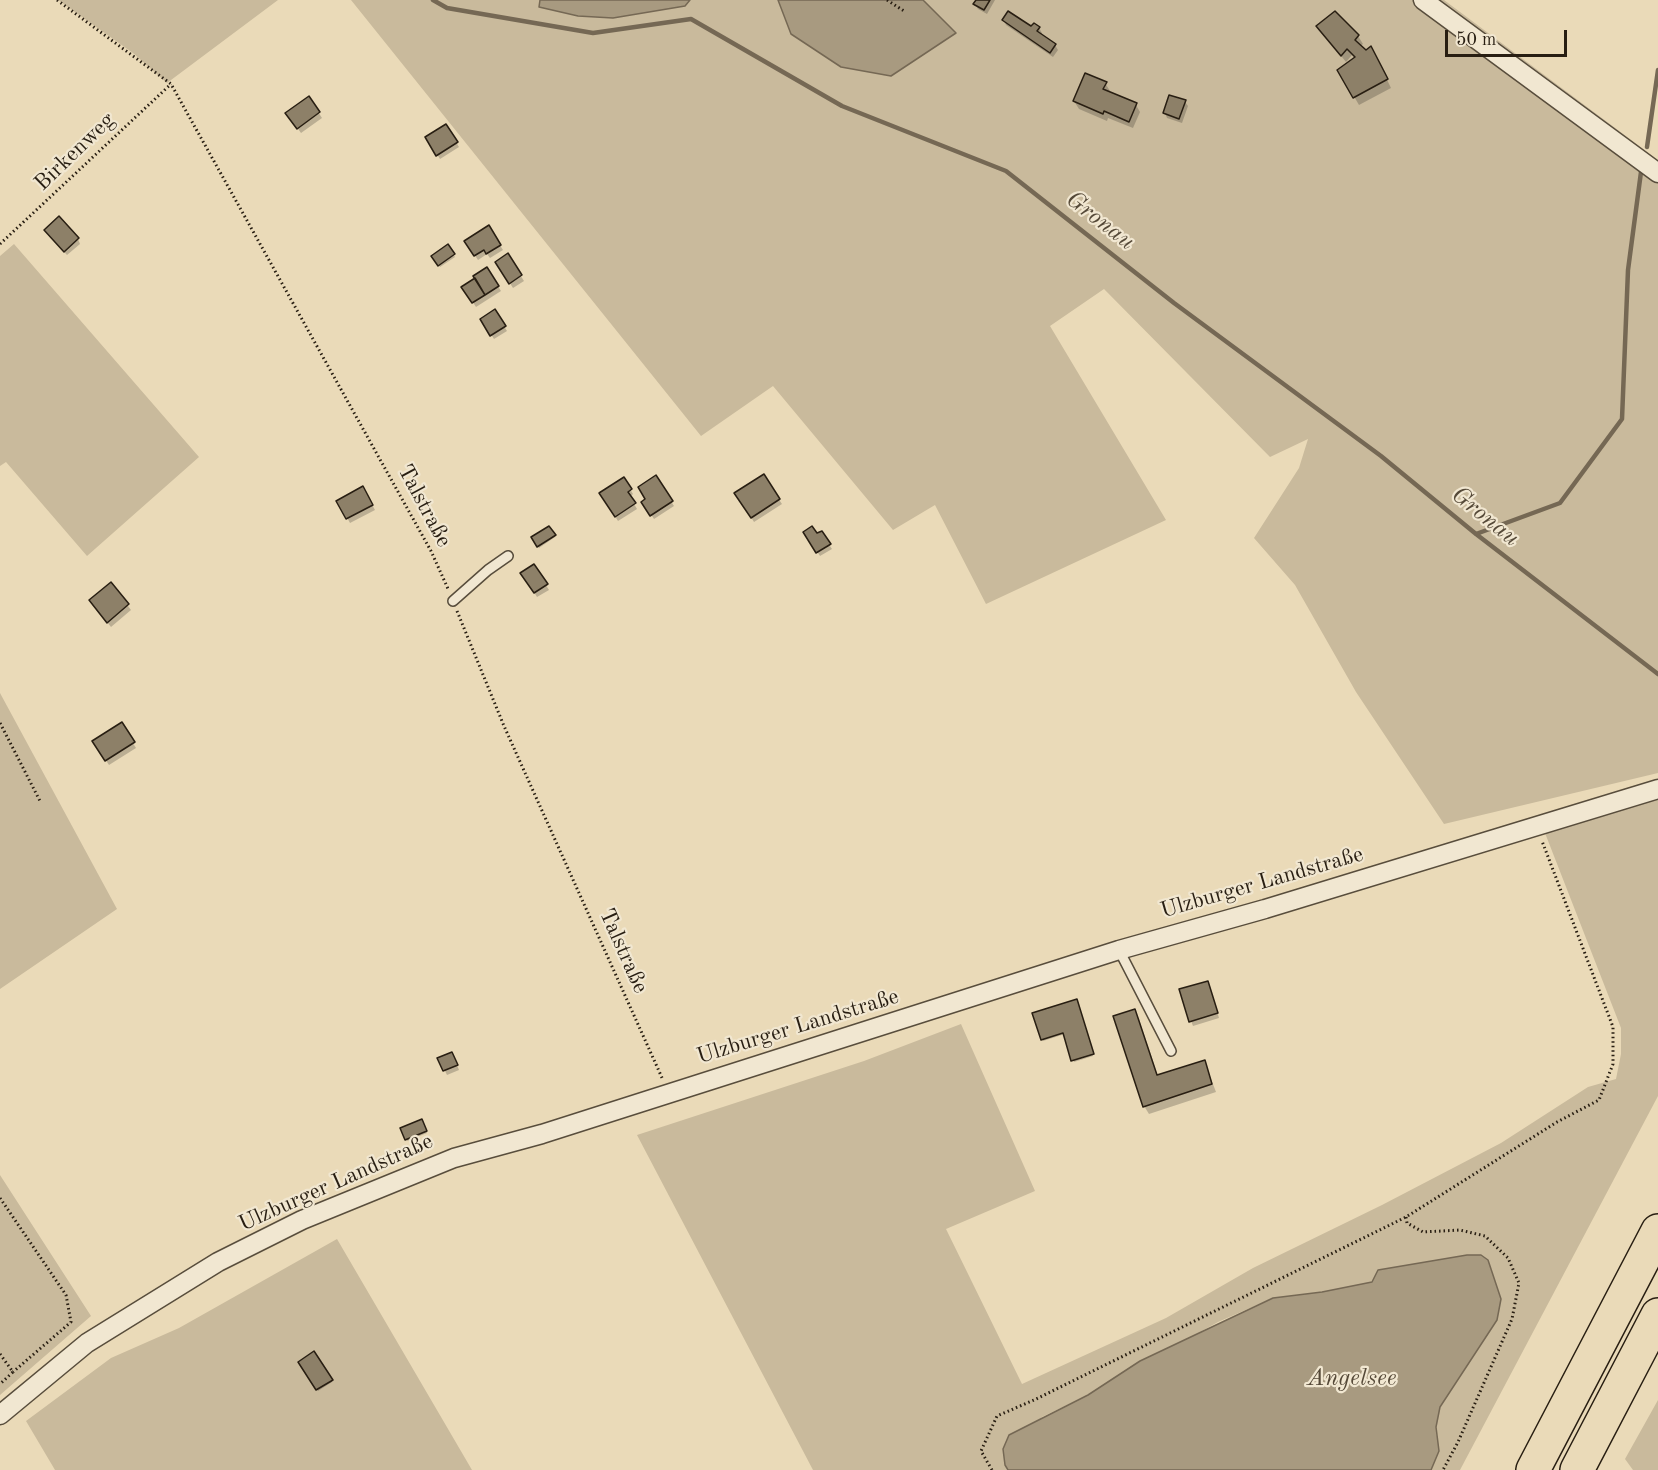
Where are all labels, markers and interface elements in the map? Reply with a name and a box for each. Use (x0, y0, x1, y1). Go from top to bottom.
scale bar (1448, 18, 1570, 56)
text: 50 m (1456, 31, 1496, 49)
street label: Birkenweg (29, 107, 121, 197)
water label: Gronau (1060, 185, 1140, 257)
street label: Talstraße (391, 460, 457, 552)
water label: Gronau (1445, 481, 1525, 553)
street label: Ulzburger Landstraße (1158, 841, 1366, 925)
street label: Talstraße (593, 904, 653, 998)
street label: Ulzburger Landstraße (694, 984, 902, 1070)
street label: Ulzburger Landstraße (235, 1128, 437, 1238)
water label: Angelsee (1307, 1365, 1397, 1393)

